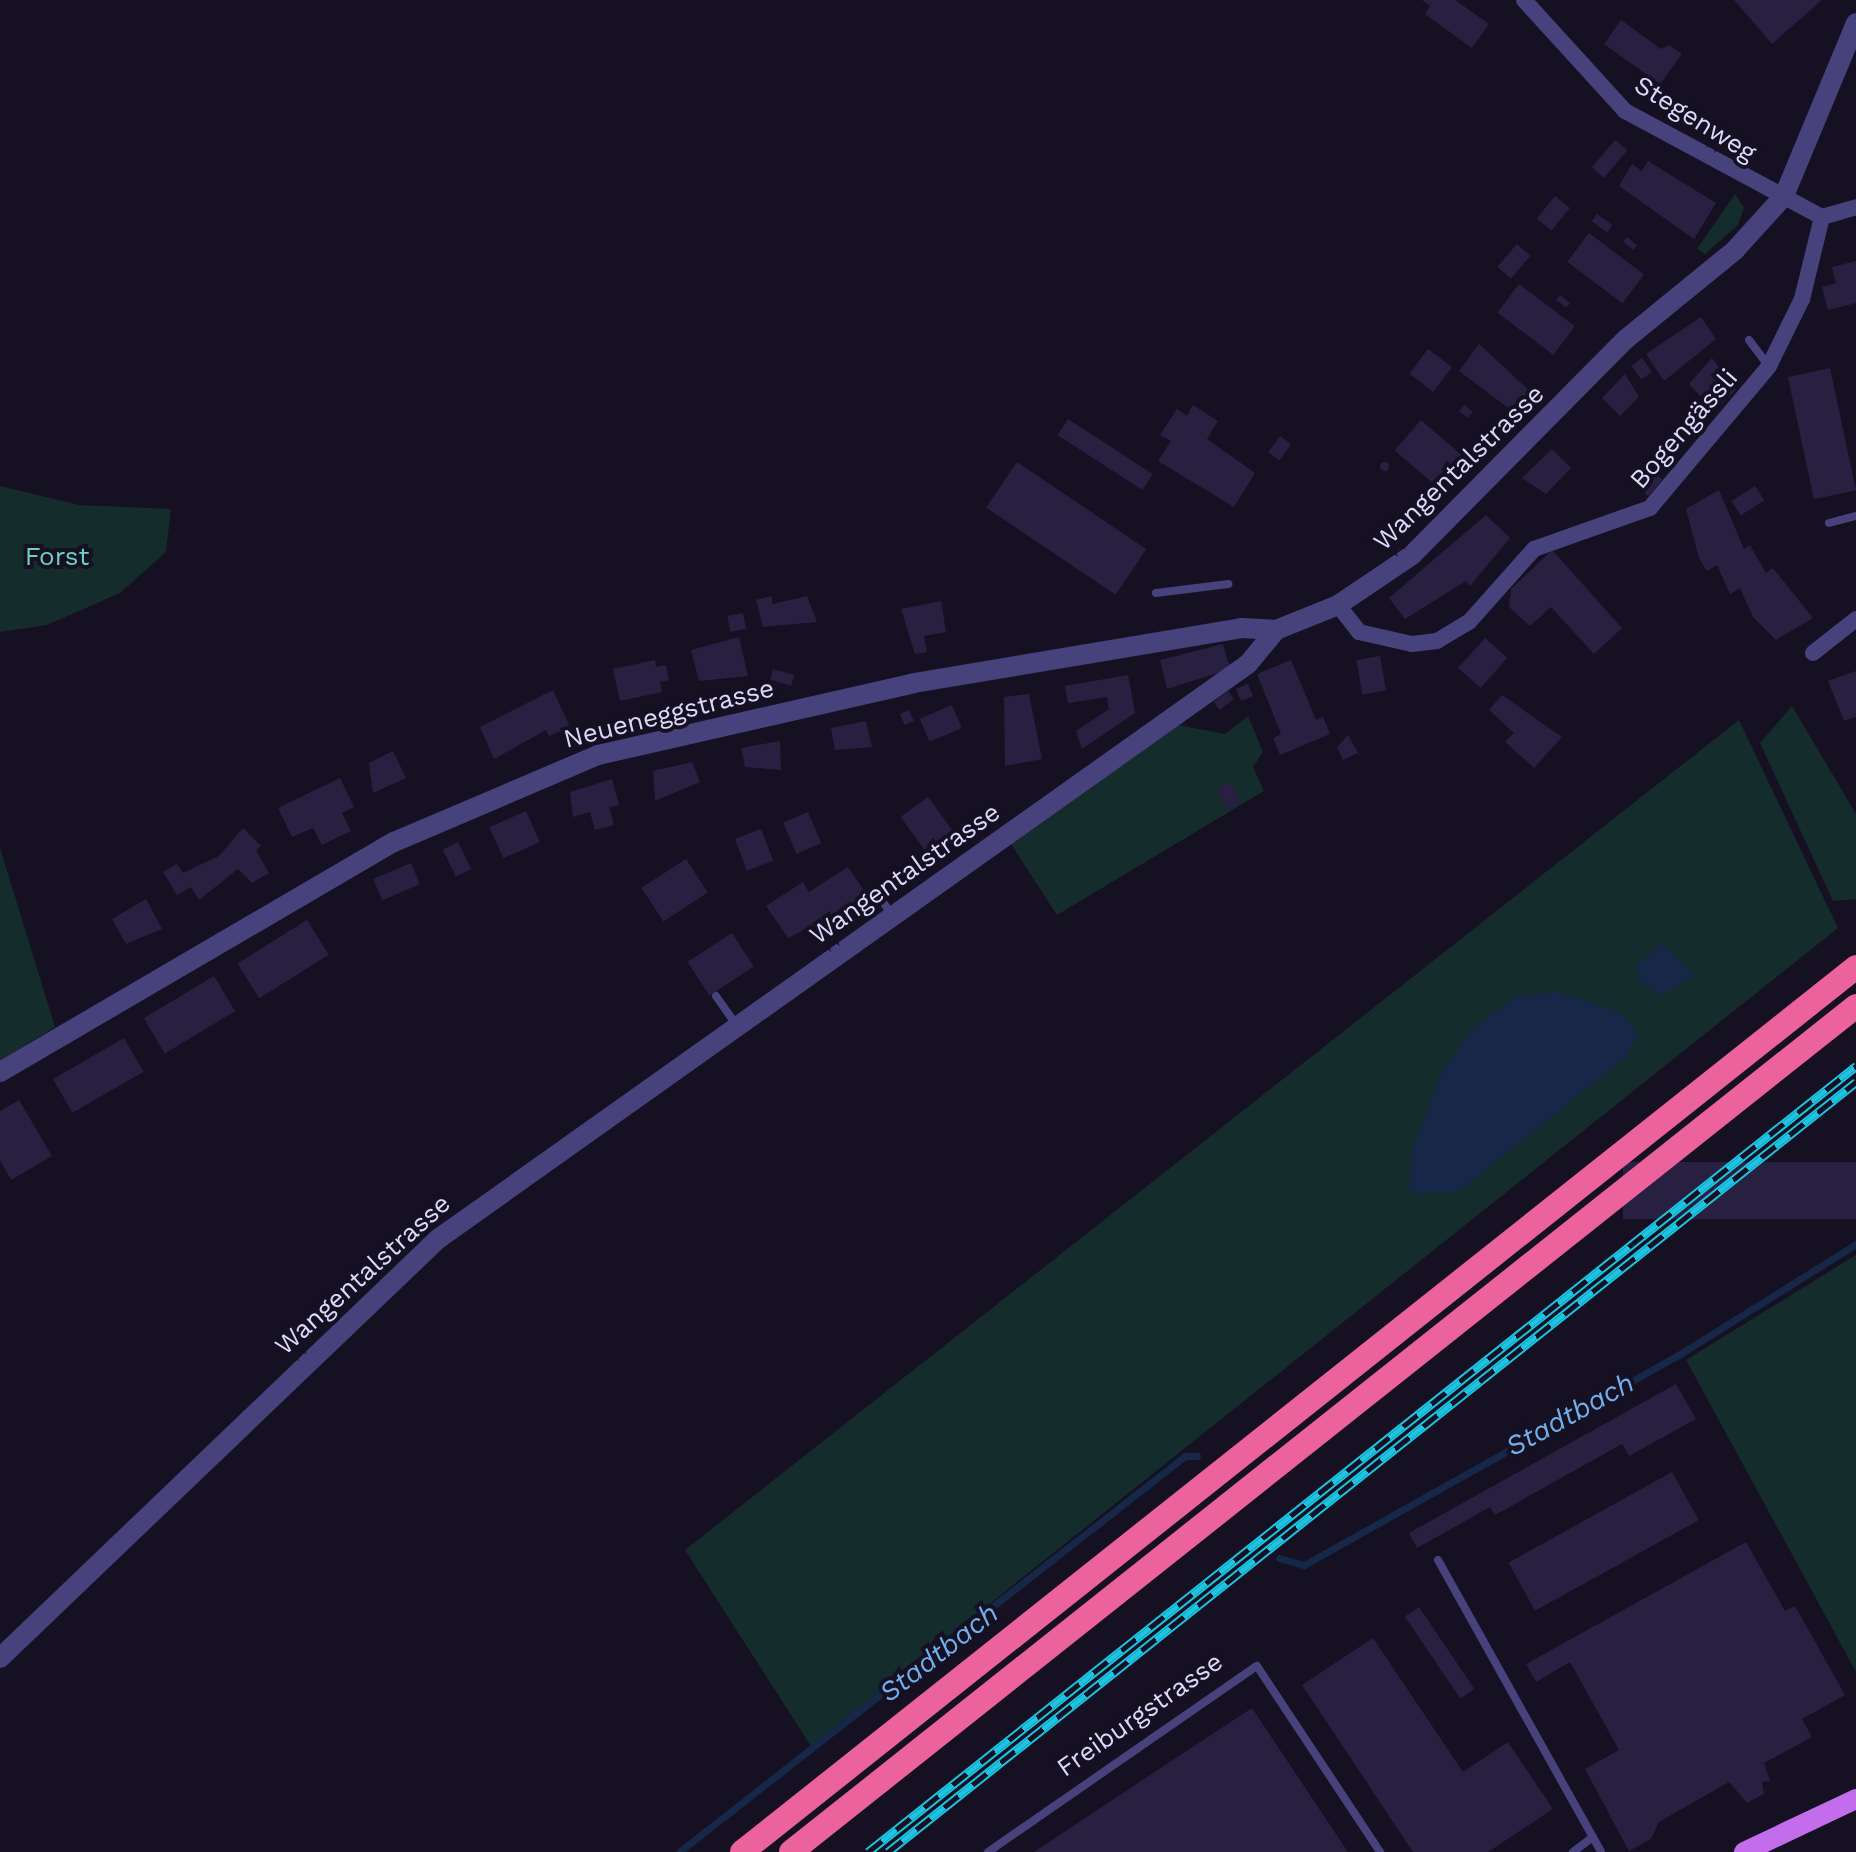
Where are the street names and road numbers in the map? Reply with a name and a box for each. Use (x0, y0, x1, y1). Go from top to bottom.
street label: Stegenweg (1628, 69, 1762, 169)
street label: Bogengässli (1624, 363, 1744, 495)
street label: Wangentalstrasse (1367, 379, 1551, 557)
street label: Neueneggstrasse (561, 673, 777, 755)
street label: Wangentalstrasse (804, 797, 1006, 951)
street label: Wangentalstrasse (269, 1188, 457, 1362)
street label: Freiburgstrasse (1051, 1646, 1229, 1784)

